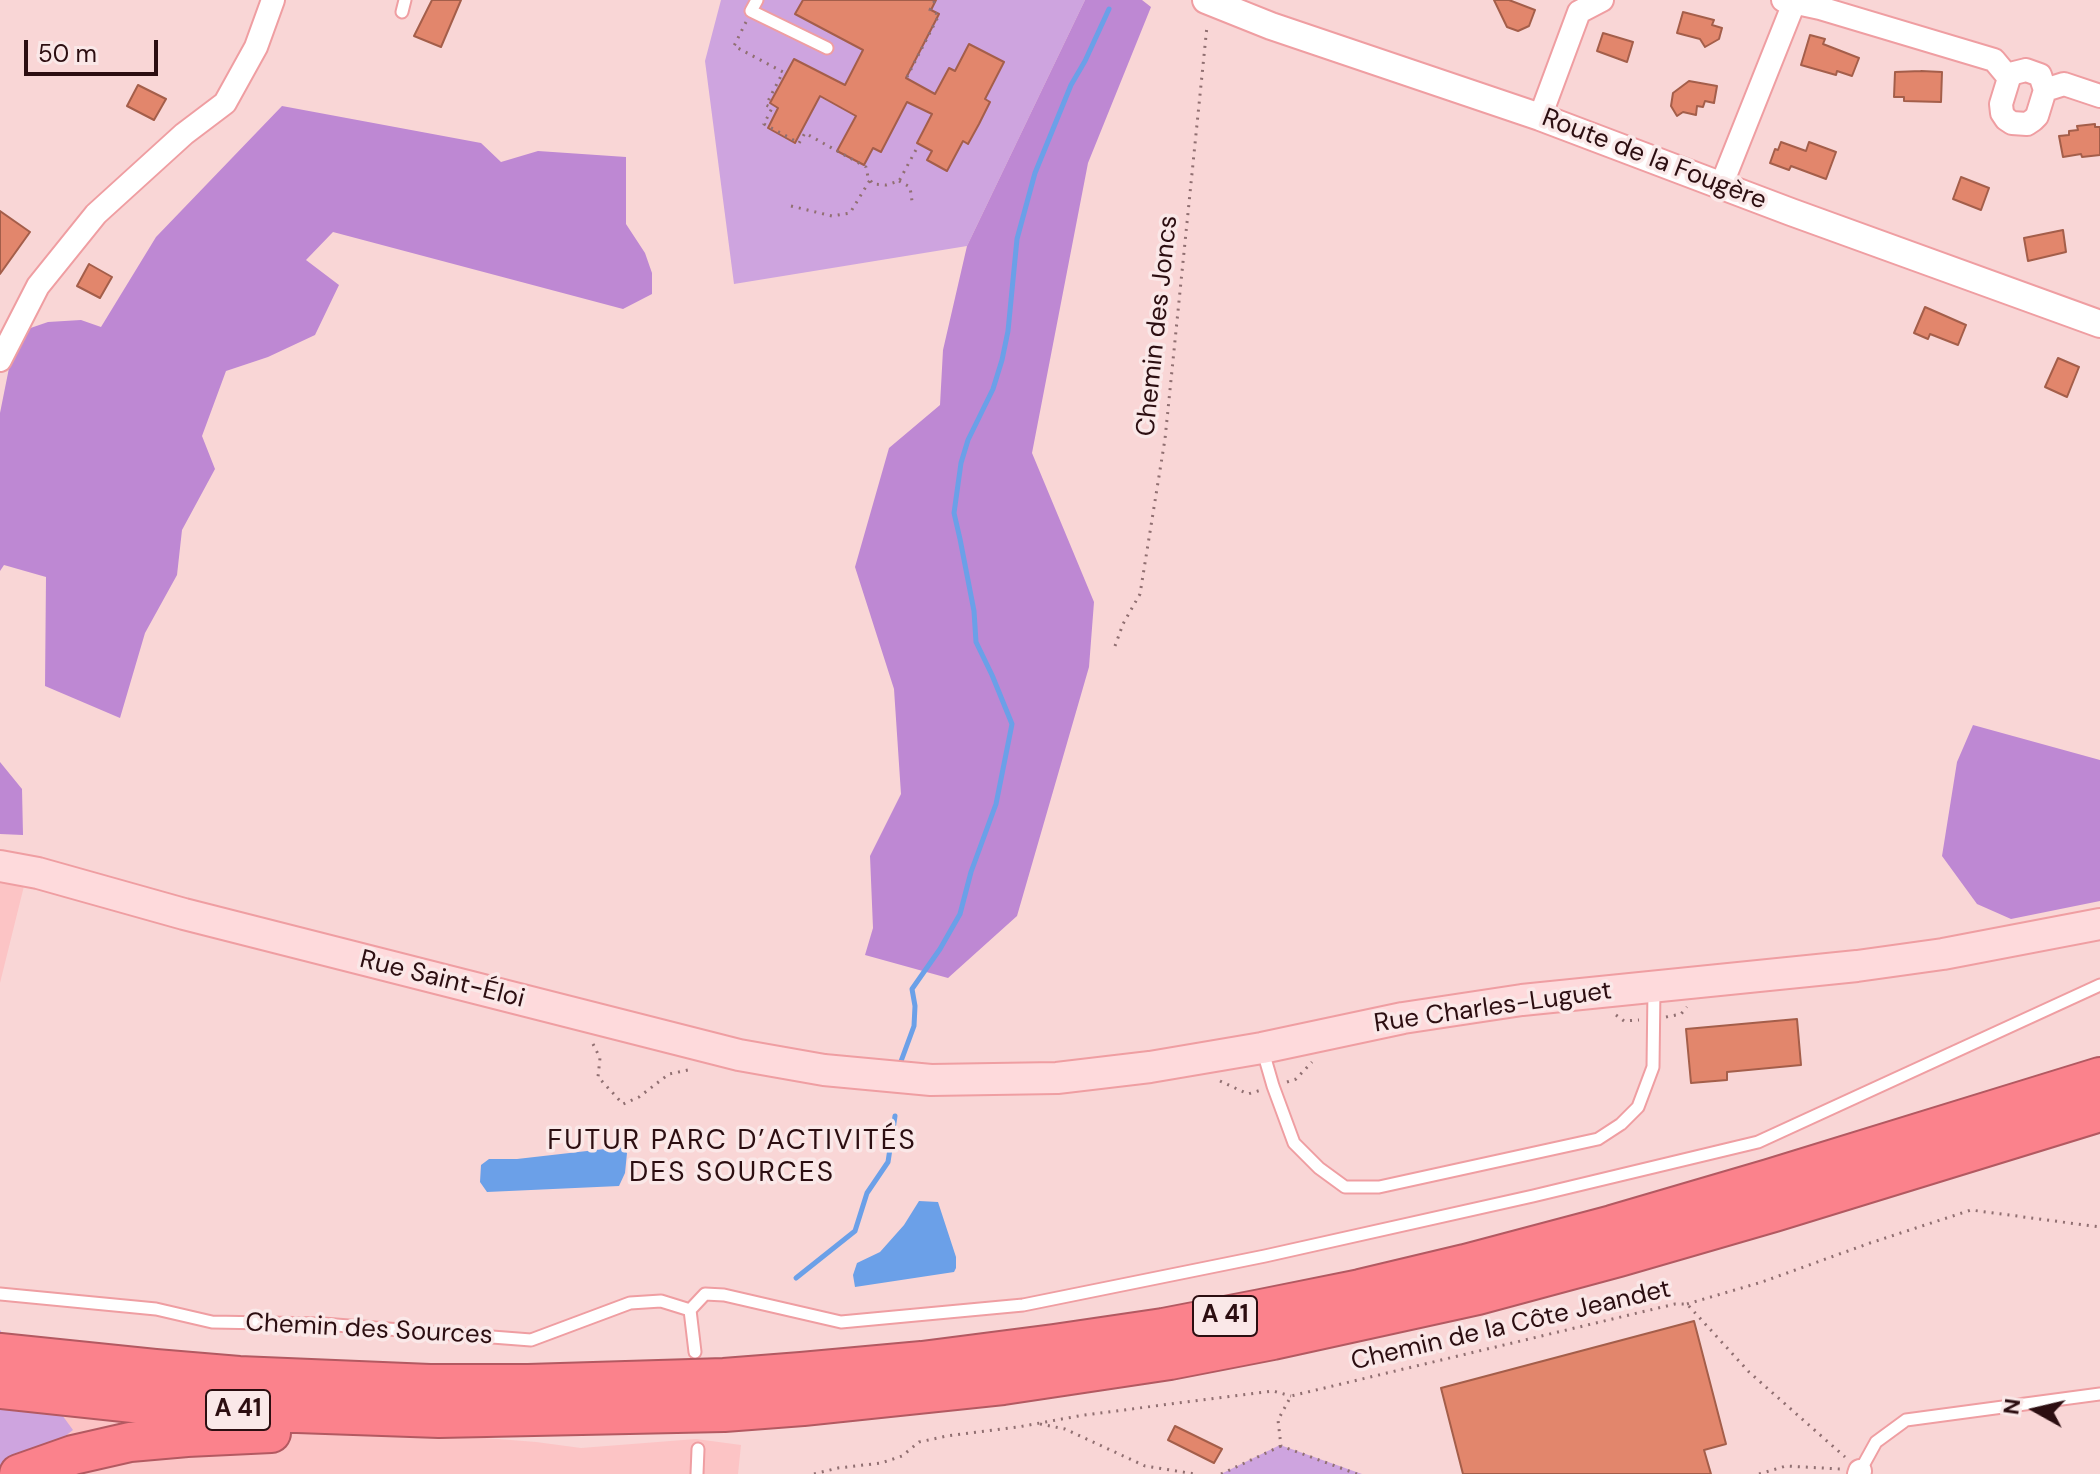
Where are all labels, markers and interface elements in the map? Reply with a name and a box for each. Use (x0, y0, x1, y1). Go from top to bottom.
scale bar (28, 24, 162, 74)
text: 50 m (38, 38, 97, 69)
street label: Route de la Fougère (1537, 103, 1771, 217)
street label: Chemin des Joncs (1131, 214, 1185, 438)
street label: Rue Saint-Éloi (356, 944, 528, 1016)
street label: Rue Charles-Luguet (1372, 976, 1614, 1040)
district label: FUTUR PARC D’ACTIVITÉS DES SOURCES (547, 1125, 917, 1191)
street label: Chemin de la Côte Jeandet (1348, 1274, 1674, 1378)
road number: A 41 (1193, 1296, 1257, 1336)
street label: Chemin des Sources (244, 1308, 494, 1352)
north arrow (1996, 1370, 2076, 1450)
road number: A 41 (206, 1390, 270, 1430)
text: N (1996, 1397, 2027, 1417)

